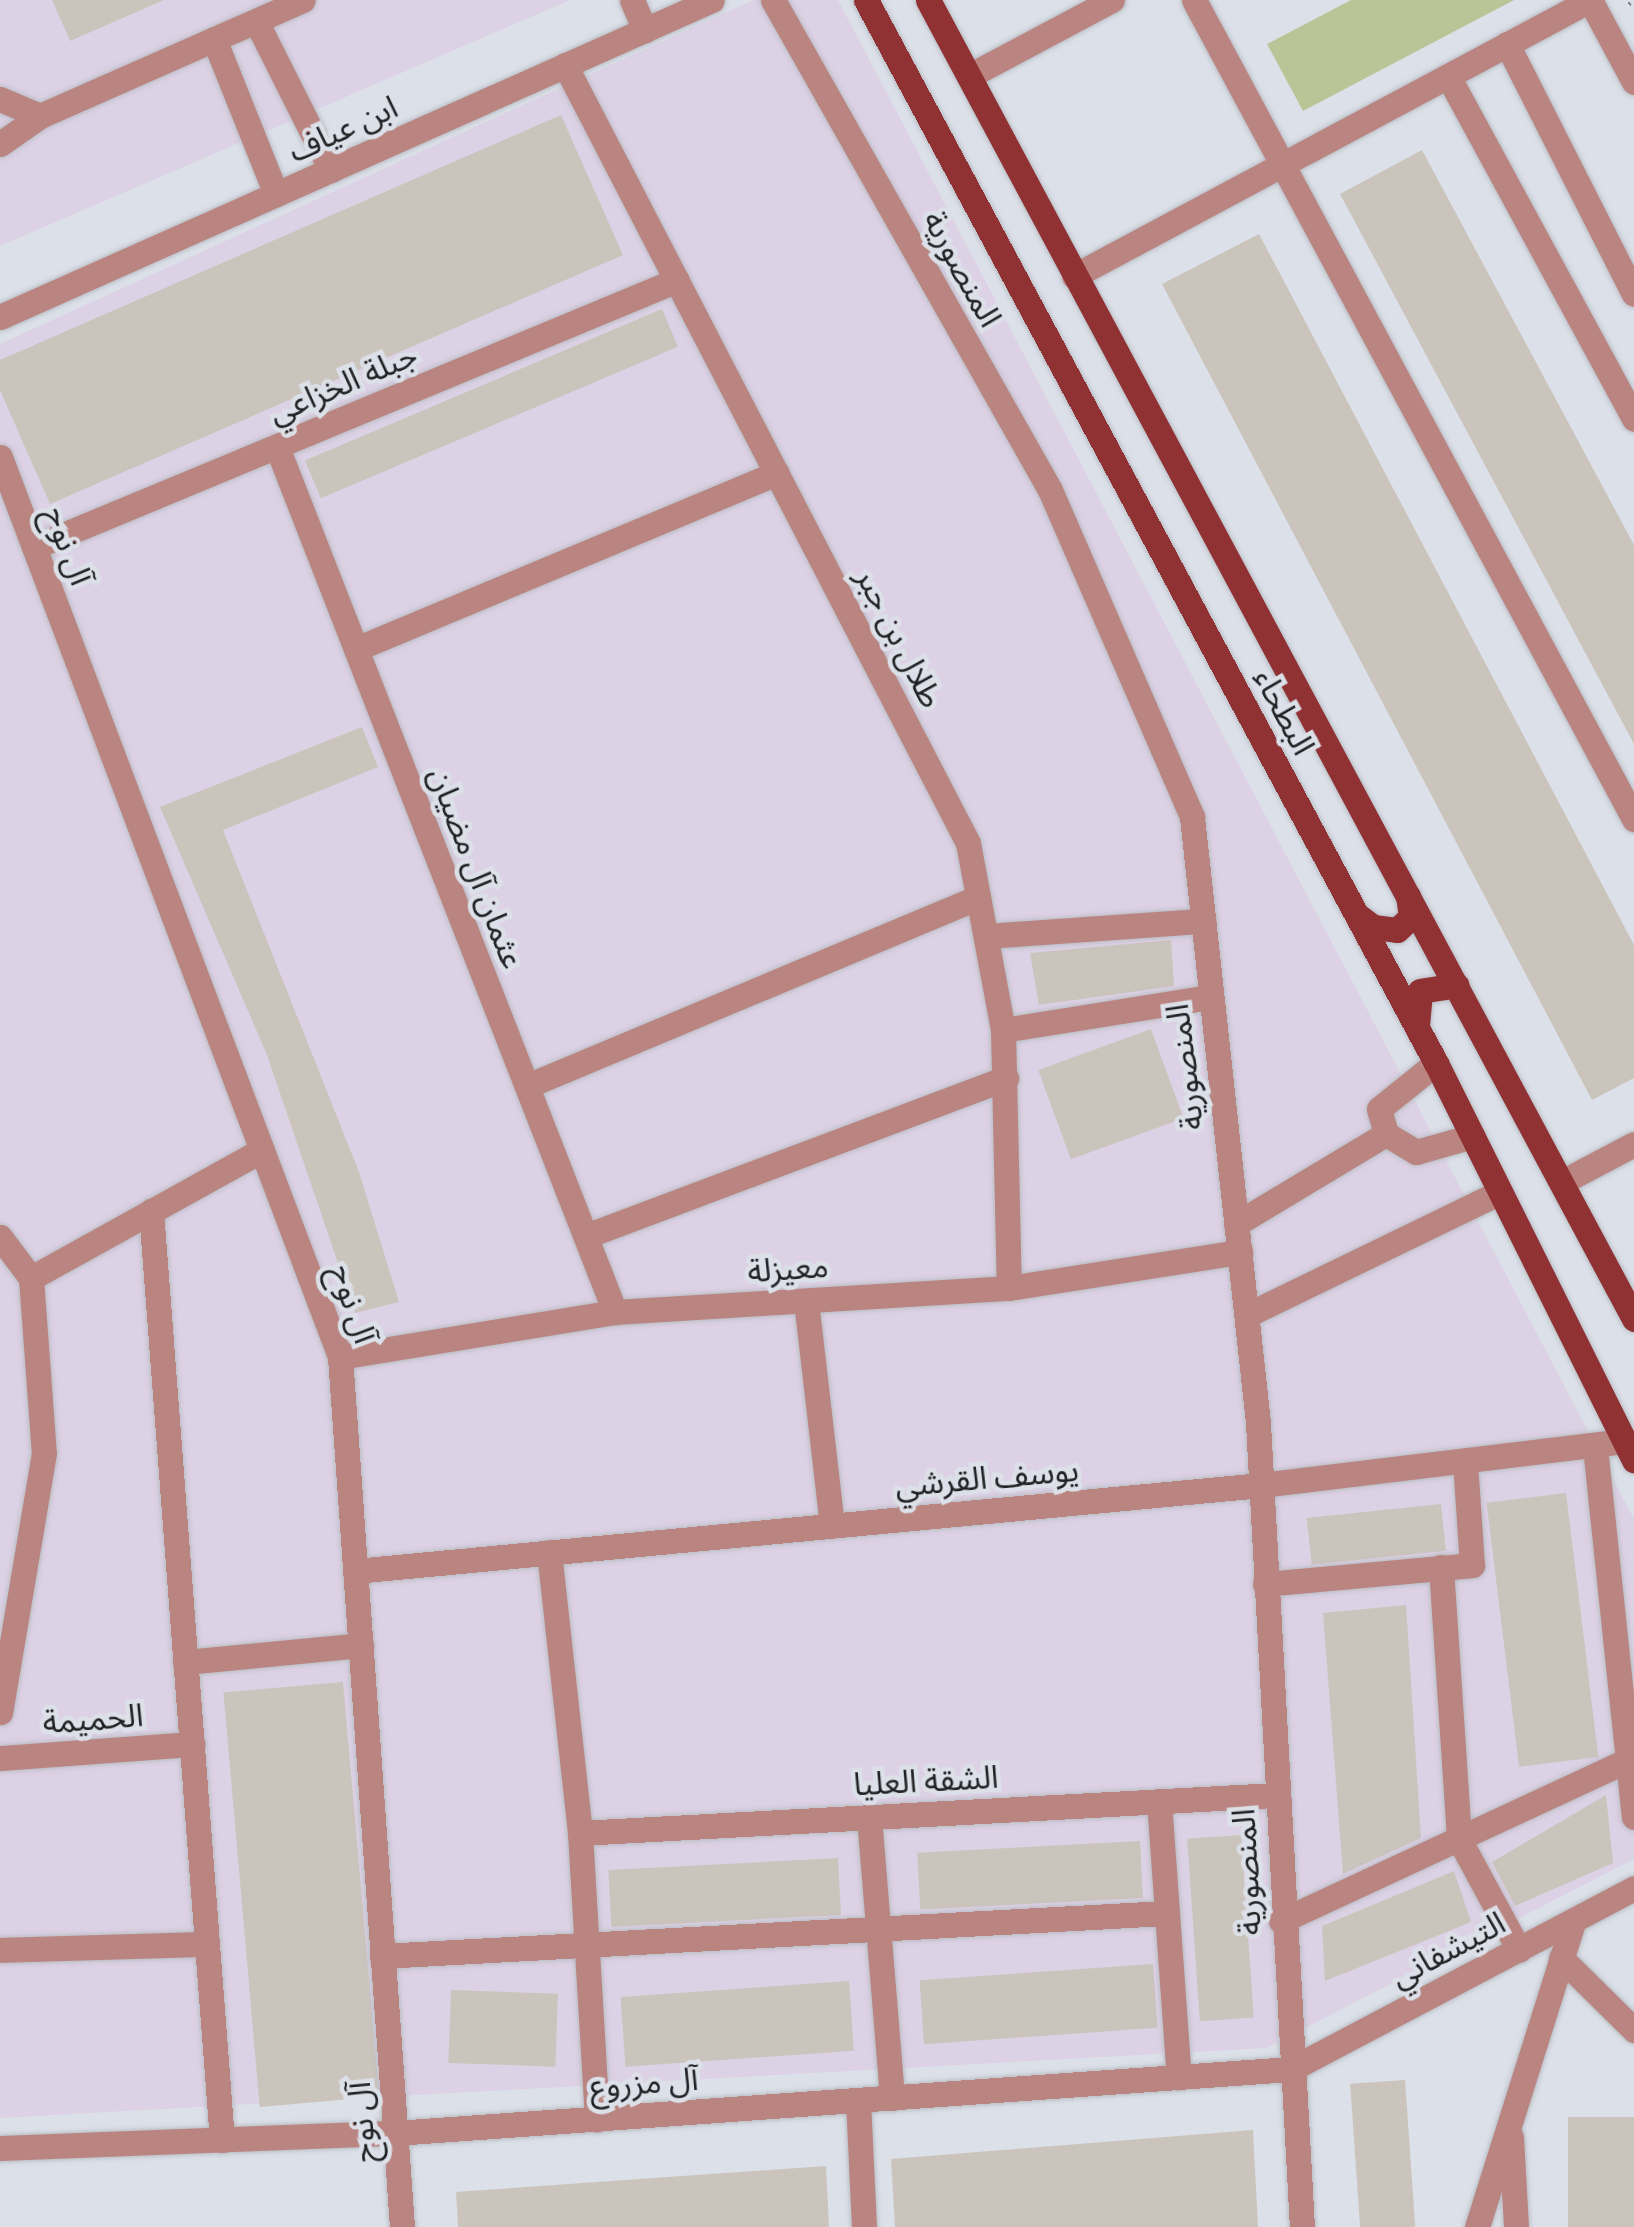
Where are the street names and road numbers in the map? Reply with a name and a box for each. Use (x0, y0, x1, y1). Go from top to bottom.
street label: ابن عياف (282, 88, 404, 170)
street label: المنصورية (914, 204, 1010, 334)
street label: جبلة الخزاعي (263, 336, 423, 432)
street label: آل نوح (36, 501, 100, 591)
street label: طلال بن جبر (847, 562, 951, 714)
street label: البطحاء (1245, 662, 1323, 762)
street label: عثمان آل مضيان (420, 762, 532, 974)
street label: المنصورية (1158, 1002, 1212, 1132)
street label: معيزلة (746, 1247, 830, 1291)
street label: آل نوح (322, 1259, 384, 1349)
street label: يوسف القرشي (894, 1451, 1080, 1505)
street label: الحميمة (41, 1696, 145, 1742)
street label: الشقة العليا (853, 1758, 999, 1804)
street label: المنصورية (1225, 1808, 1269, 1936)
street label: التيشفاني (1384, 1904, 1512, 1996)
street label: آل مزروع (588, 2060, 700, 2106)
street label: آل نوح (340, 2080, 384, 2164)

